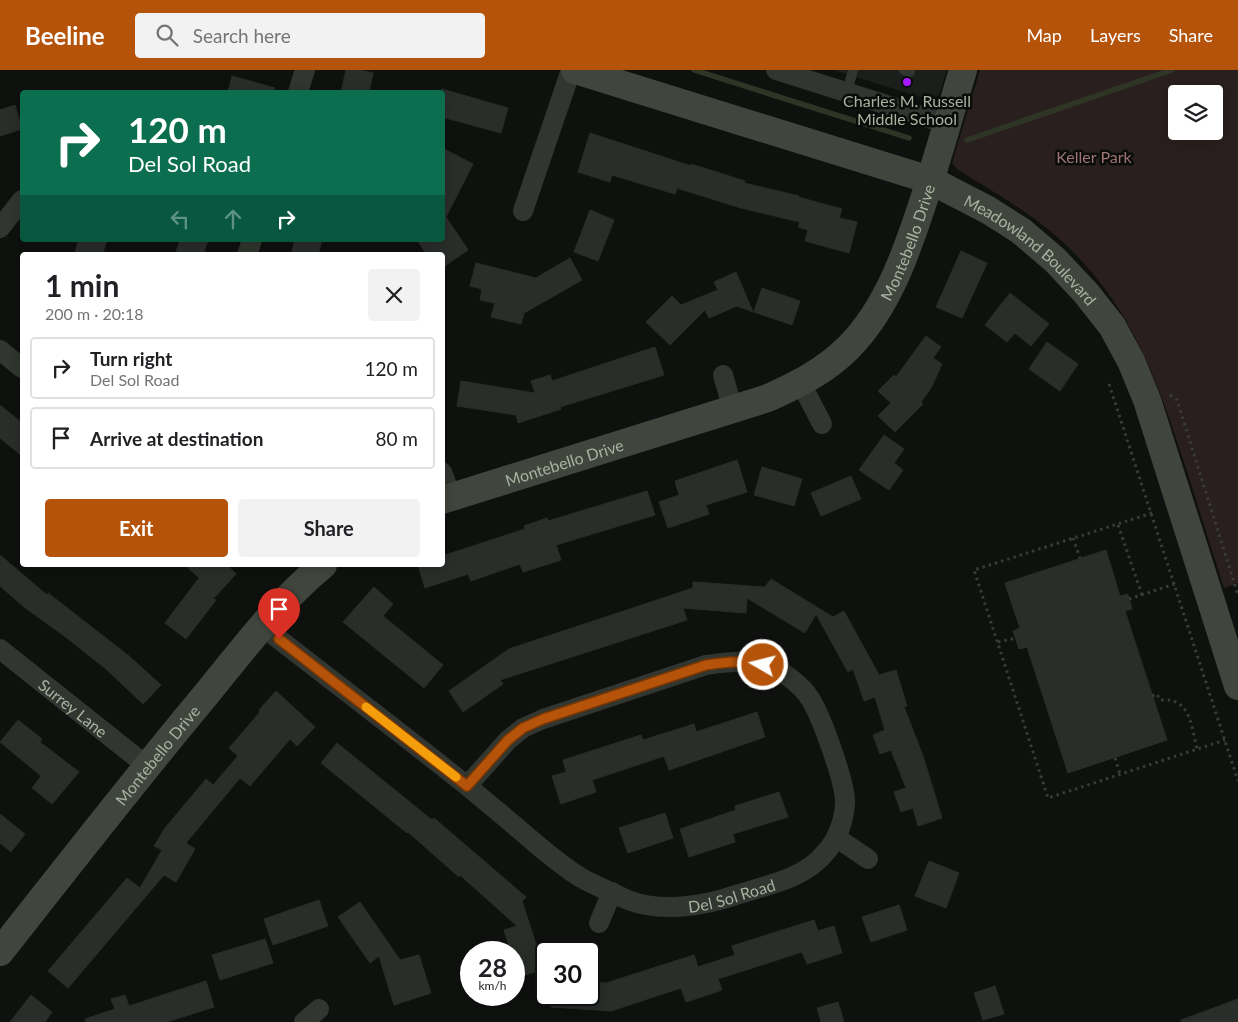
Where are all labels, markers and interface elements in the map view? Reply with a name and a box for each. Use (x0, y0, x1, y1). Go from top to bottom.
search box (135, 13, 485, 58)
text: Beeline (25, 21, 105, 50)
icon: search (153, 21, 181, 49)
text: Search here (193, 24, 291, 47)
text: Map (1026, 24, 1062, 46)
text: Layers (1090, 24, 1141, 46)
text: Share (1169, 24, 1213, 46)
marker: Charles M. Russell Middle School (901, 76, 913, 88)
map controls (1168, 85, 1223, 140)
button: layers (1168, 85, 1223, 140)
place label: Charles M. Russell Middle School (843, 91, 971, 128)
text: 120 m (128, 108, 227, 150)
icon: right (45, 110, 110, 175)
park label: Keller Park (1056, 147, 1133, 166)
text: Del Sol Road (128, 150, 251, 177)
street label: Montebello Drive (876, 182, 938, 303)
street label: Meadowland Boulevard (961, 190, 1101, 308)
icon: left (166, 205, 194, 233)
icon: ahead (219, 205, 247, 233)
icon: right (272, 205, 300, 233)
text: 1 min (45, 267, 119, 303)
button: close (368, 269, 420, 321)
text: 200 m · 20:18 (45, 304, 144, 323)
text: Turn right (90, 347, 172, 370)
icon: right (47, 354, 75, 382)
text: 120 m (364, 357, 418, 380)
text: Del Sol Road (90, 370, 179, 389)
icon: arrive (47, 424, 75, 452)
text: Arrive at destination (90, 427, 263, 450)
text: 80 m (375, 427, 418, 450)
street label: Montebello Drive (503, 434, 626, 489)
button: Exit (45, 499, 228, 557)
button: Share (238, 499, 420, 557)
pin (258, 588, 300, 639)
icon: arrive (265, 595, 293, 623)
position arrow (736, 638, 788, 690)
street label: Surrey Lane (35, 674, 112, 741)
street label: Montebello Drive (111, 701, 203, 808)
street label: Del Sol Road (687, 874, 777, 915)
speed limit sign: 30 (535, 941, 600, 1006)
text: 28 (478, 952, 507, 982)
text: km/h (478, 978, 507, 993)

